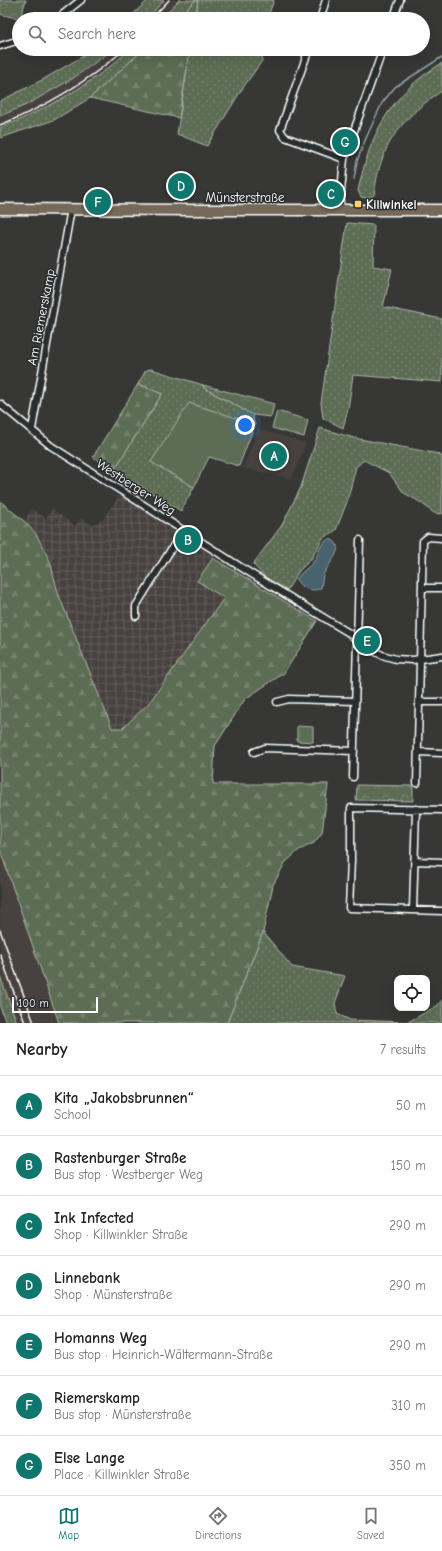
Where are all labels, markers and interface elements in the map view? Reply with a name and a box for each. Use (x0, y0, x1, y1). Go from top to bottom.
search box (12, 12, 430, 56)
icon: search (26, 23, 48, 45)
text: Search here (58, 25, 136, 43)
pin: G (332, 127, 358, 157)
pin: D (168, 171, 194, 201)
pin: C (318, 179, 344, 209)
pin: F (85, 187, 111, 217)
street label: Münsterstraße (205, 190, 285, 205)
place label: Killwinkel (366, 197, 416, 212)
marker: Killwinkel (353, 199, 363, 209)
street label: Am Riemerskamp (24, 267, 58, 367)
your location (235, 415, 255, 435)
pin: A (261, 441, 287, 471)
street label: Westberger Weg (94, 456, 178, 518)
pin: B (175, 525, 201, 555)
pin: E (354, 626, 380, 656)
map controls (394, 975, 430, 1011)
button: locate (394, 975, 430, 1011)
scale bar (12, 995, 98, 1014)
text: 100 m (18, 997, 49, 1010)
text: Nearby (16, 1040, 67, 1059)
text: 7 results (380, 1042, 426, 1057)
text: Kita „Jakobsbrunnen“ (54, 1089, 193, 1107)
text: A (25, 1098, 33, 1113)
text: 50 m (396, 1098, 426, 1113)
text: School (54, 1107, 91, 1122)
text: Rastenburger Straße (54, 1149, 186, 1167)
text: B (25, 1158, 33, 1173)
text: 150 m (391, 1158, 426, 1173)
text: Bus stop · Westberger Weg (54, 1167, 203, 1182)
text: Ink Infected (54, 1209, 134, 1227)
text: C (25, 1218, 33, 1233)
text: 290 m (389, 1218, 426, 1233)
text: Shop · Killwinkler Straße (54, 1227, 188, 1242)
text: Linnebank (54, 1269, 120, 1287)
text: D (25, 1278, 33, 1293)
text: 290 m (389, 1278, 426, 1293)
text: Shop · Münsterstraße (54, 1287, 172, 1302)
text: Homanns Weg (54, 1329, 148, 1347)
text: E (25, 1338, 33, 1353)
text: 290 m (389, 1338, 426, 1353)
text: Bus stop · Heinrich-Wältermann-Straße (54, 1347, 273, 1362)
text: Riemerskamp (54, 1389, 140, 1407)
text: F (25, 1398, 33, 1413)
text: 310 m (391, 1398, 426, 1413)
text: Bus stop · Münsterstraße (54, 1407, 191, 1422)
text: Else Lange (54, 1449, 125, 1467)
text: G (24, 1458, 34, 1473)
text: 350 m (389, 1458, 426, 1473)
text: Place · Killwinkler Straße (54, 1467, 189, 1482)
tab: Map (58, 1505, 80, 1542)
tab: Directions (195, 1505, 242, 1542)
tab: Saved (357, 1505, 384, 1542)

